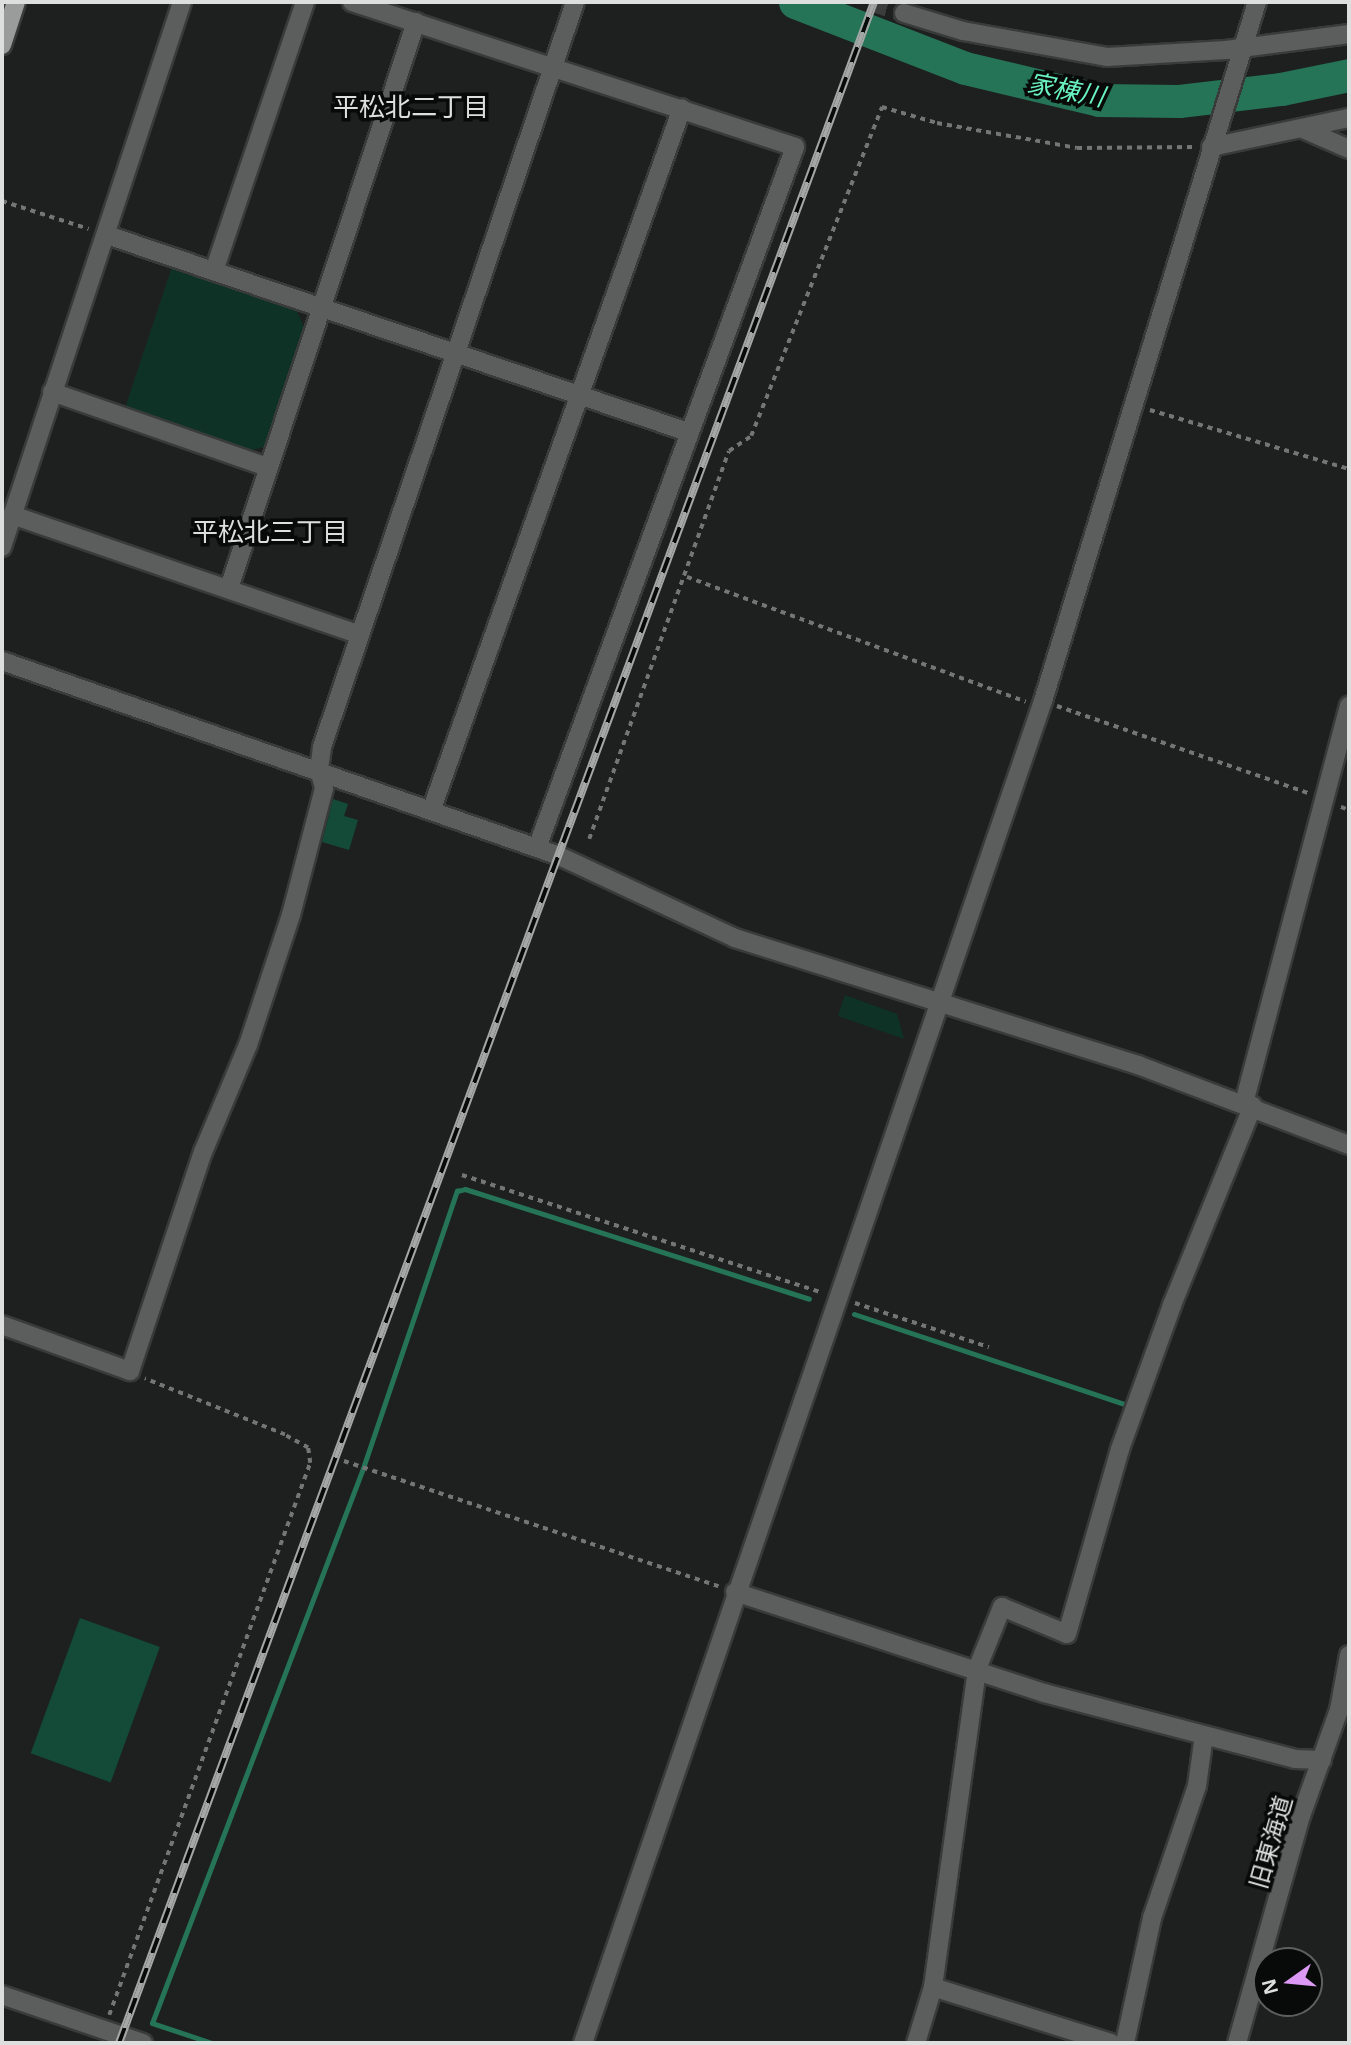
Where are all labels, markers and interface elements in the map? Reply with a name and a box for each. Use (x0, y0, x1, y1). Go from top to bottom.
water label: 家棟川 (1025, 67, 1107, 113)
district label: 平松北二丁目 (333, 91, 489, 123)
district label: 平松北三丁目 (192, 516, 348, 548)
street label: 旧東海道 (1243, 1792, 1297, 1892)
north arrow (1253, 1947, 1323, 2017)
text: N (1255, 1976, 1284, 1998)

